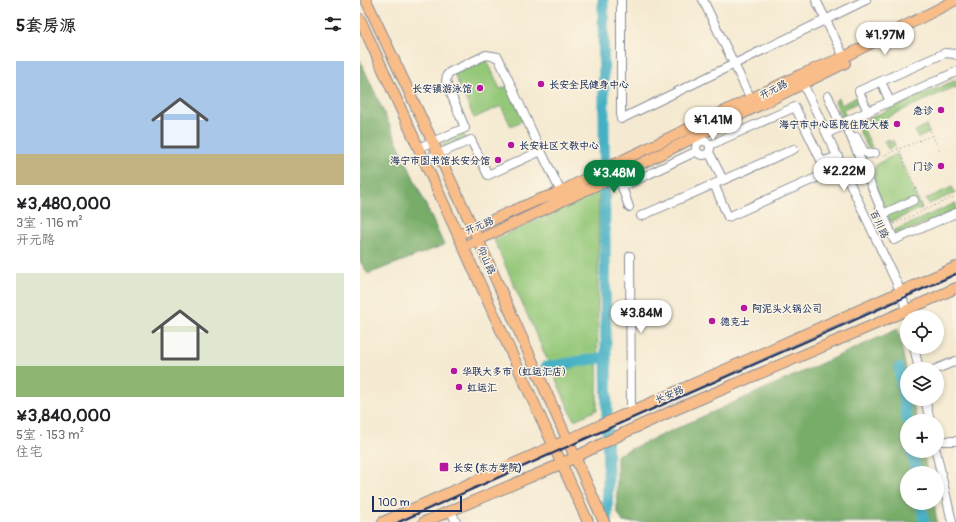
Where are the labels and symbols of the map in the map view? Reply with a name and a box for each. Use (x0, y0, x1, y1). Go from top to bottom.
pin: ¥1.97M (852, 22, 918, 56)
street label: 开元路 (757, 78, 790, 102)
marker: 长安全民健身中心 (536, 79, 546, 89)
place label: 长安全民健身中心 (549, 79, 629, 91)
place label: 长安镇游泳馆 (412, 83, 472, 95)
marker: 长安镇游泳馆 (475, 83, 485, 93)
place label: 急诊 (913, 105, 933, 117)
marker: 急诊 (936, 105, 946, 115)
pin: ¥1.41M (680, 107, 746, 141)
place label: 海宁市中心医院住院大楼 (779, 119, 889, 131)
marker: 海宁市中心医院住院大楼 (892, 119, 902, 129)
marker: 长安社区文教中心 (506, 140, 516, 150)
place label: 长安社区文教中心 (519, 140, 599, 152)
place label: 海宁市图书馆长安分馆 (390, 155, 490, 167)
marker: 海宁市图书馆长安分馆 (493, 155, 503, 165)
pin: ¥2.22M (811, 158, 877, 192)
pin: ¥3.48M (581, 160, 647, 194)
place label: 门诊 (913, 161, 933, 173)
marker: 门诊 (936, 161, 946, 171)
street label: 百川路 (867, 208, 891, 241)
street label: 开元路 (463, 215, 496, 237)
street label: 仰山路 (475, 244, 498, 277)
pin: ¥3.84M (608, 300, 674, 334)
marker: 阿泥头火锅公司 (739, 303, 749, 313)
place label: 阿泥头火锅公司 (752, 303, 822, 315)
marker: 德克士 (707, 316, 717, 326)
place label: 德克士 (720, 316, 750, 328)
marker: 华联大多市（虹运汇店） (449, 366, 459, 376)
place label: 华联大多市（虹运汇店） (462, 366, 572, 378)
marker: 虹运汇 (454, 382, 464, 392)
place label: 虹运汇 (467, 382, 497, 394)
street label: 长安路 (653, 384, 686, 406)
marker: 长安 (东方学院) (438, 461, 450, 473)
place label: 长安 (东方学院) (453, 462, 522, 474)
scale bar (372, 494, 462, 513)

